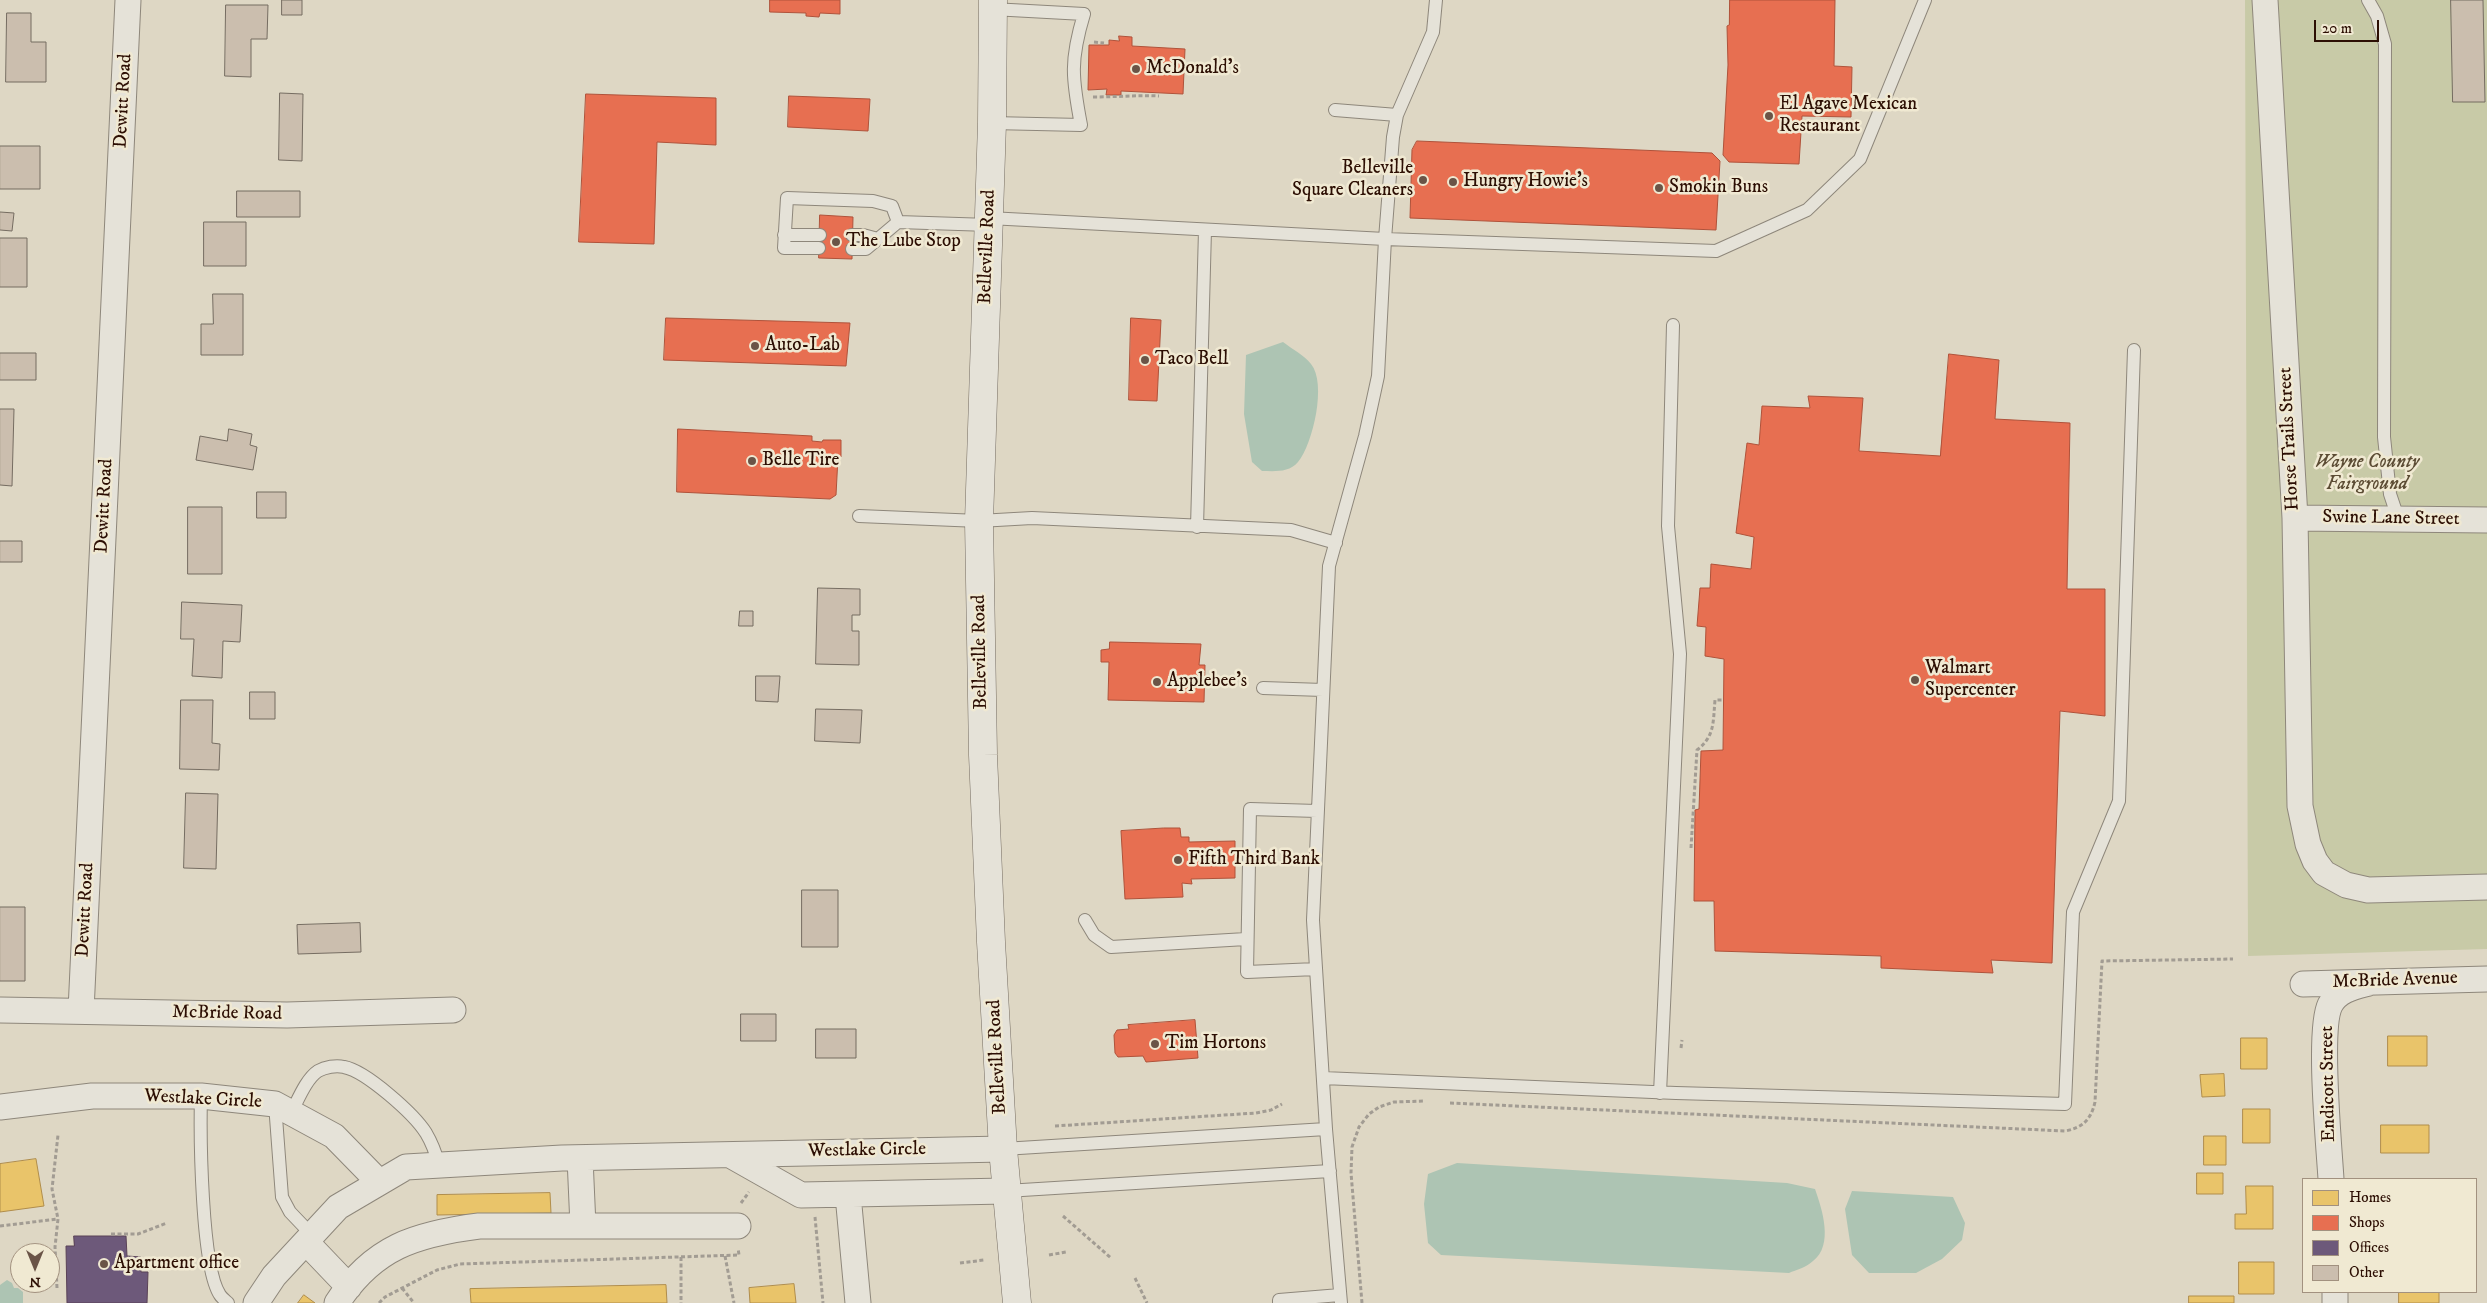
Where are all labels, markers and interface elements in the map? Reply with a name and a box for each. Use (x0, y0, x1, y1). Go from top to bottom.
scale bar (2317, 10, 2382, 42)
text: 20 m (2322, 19, 2352, 38)
street label: Dewitt Road (110, 53, 138, 149)
place label: McDonald's (1146, 58, 1239, 80)
marker: McDonald's (1130, 63, 1142, 75)
place label: El Agave Mexican Restaurant (1779, 94, 1917, 138)
marker: El Agave Mexican Restaurant (1763, 110, 1775, 122)
place label: Belleville Square Cleaners (1292, 158, 1413, 202)
place label: Hungry Howie's (1463, 171, 1588, 193)
marker: Belleville Square Cleaners (1417, 174, 1429, 186)
marker: Hungry Howie's (1447, 176, 1459, 188)
place label: Smokin Buns (1669, 177, 1768, 199)
marker: Smokin Buns (1653, 182, 1665, 194)
street label: Belleville Road (975, 189, 1001, 305)
place label: The Lube Stop (846, 231, 961, 253)
marker: The Lube Stop (830, 236, 842, 248)
place label: Auto-Lab (765, 335, 840, 357)
marker: Auto-Lab (749, 340, 761, 352)
place label: Taco Bell (1155, 349, 1229, 371)
marker: Taco Bell (1139, 354, 1151, 366)
street label: Horse Trails Street (2275, 367, 2305, 511)
place label: Belle Tire (762, 450, 839, 472)
park label: Wayne County Fairground (2315, 452, 2419, 496)
marker: Belle Tire (746, 455, 758, 467)
street label: Dewitt Road (91, 458, 119, 554)
street label: Swine Lane Street (2322, 506, 2460, 532)
street label: Belleville Road (969, 594, 993, 710)
place label: Walmart Supercenter (1925, 658, 2015, 702)
place label: Applebee's (1167, 671, 1247, 693)
marker: Walmart Supercenter (1909, 674, 1921, 686)
marker: Applebee's (1151, 676, 1163, 688)
place label: Fifth Third Bank (1188, 849, 1320, 871)
marker: Fifth Third Bank (1172, 854, 1184, 866)
street label: Dewitt Road (72, 862, 100, 958)
street label: McBride Avenue (2332, 967, 2458, 995)
street label: Belleville Road (984, 999, 1012, 1115)
street label: McBride Road (172, 1002, 282, 1026)
street label: Endicott Street (2317, 1026, 2341, 1142)
place label: Tim Hortons (1165, 1033, 1266, 1055)
marker: Tim Hortons (1149, 1038, 1161, 1050)
street label: Westlake Circle (144, 1086, 262, 1114)
street label: Westlake Circle (808, 1139, 926, 1163)
legend (2302, 1178, 2477, 1293)
text: Homes (2349, 1188, 2391, 1207)
text: Shops (2349, 1213, 2385, 1232)
text: Offices (2349, 1238, 2389, 1257)
north arrow (10, 1243, 60, 1293)
place label: Apartment office (114, 1253, 239, 1275)
marker: Apartment office (98, 1258, 110, 1270)
text: Other (2349, 1263, 2384, 1282)
text: N (29, 1273, 41, 1291)

